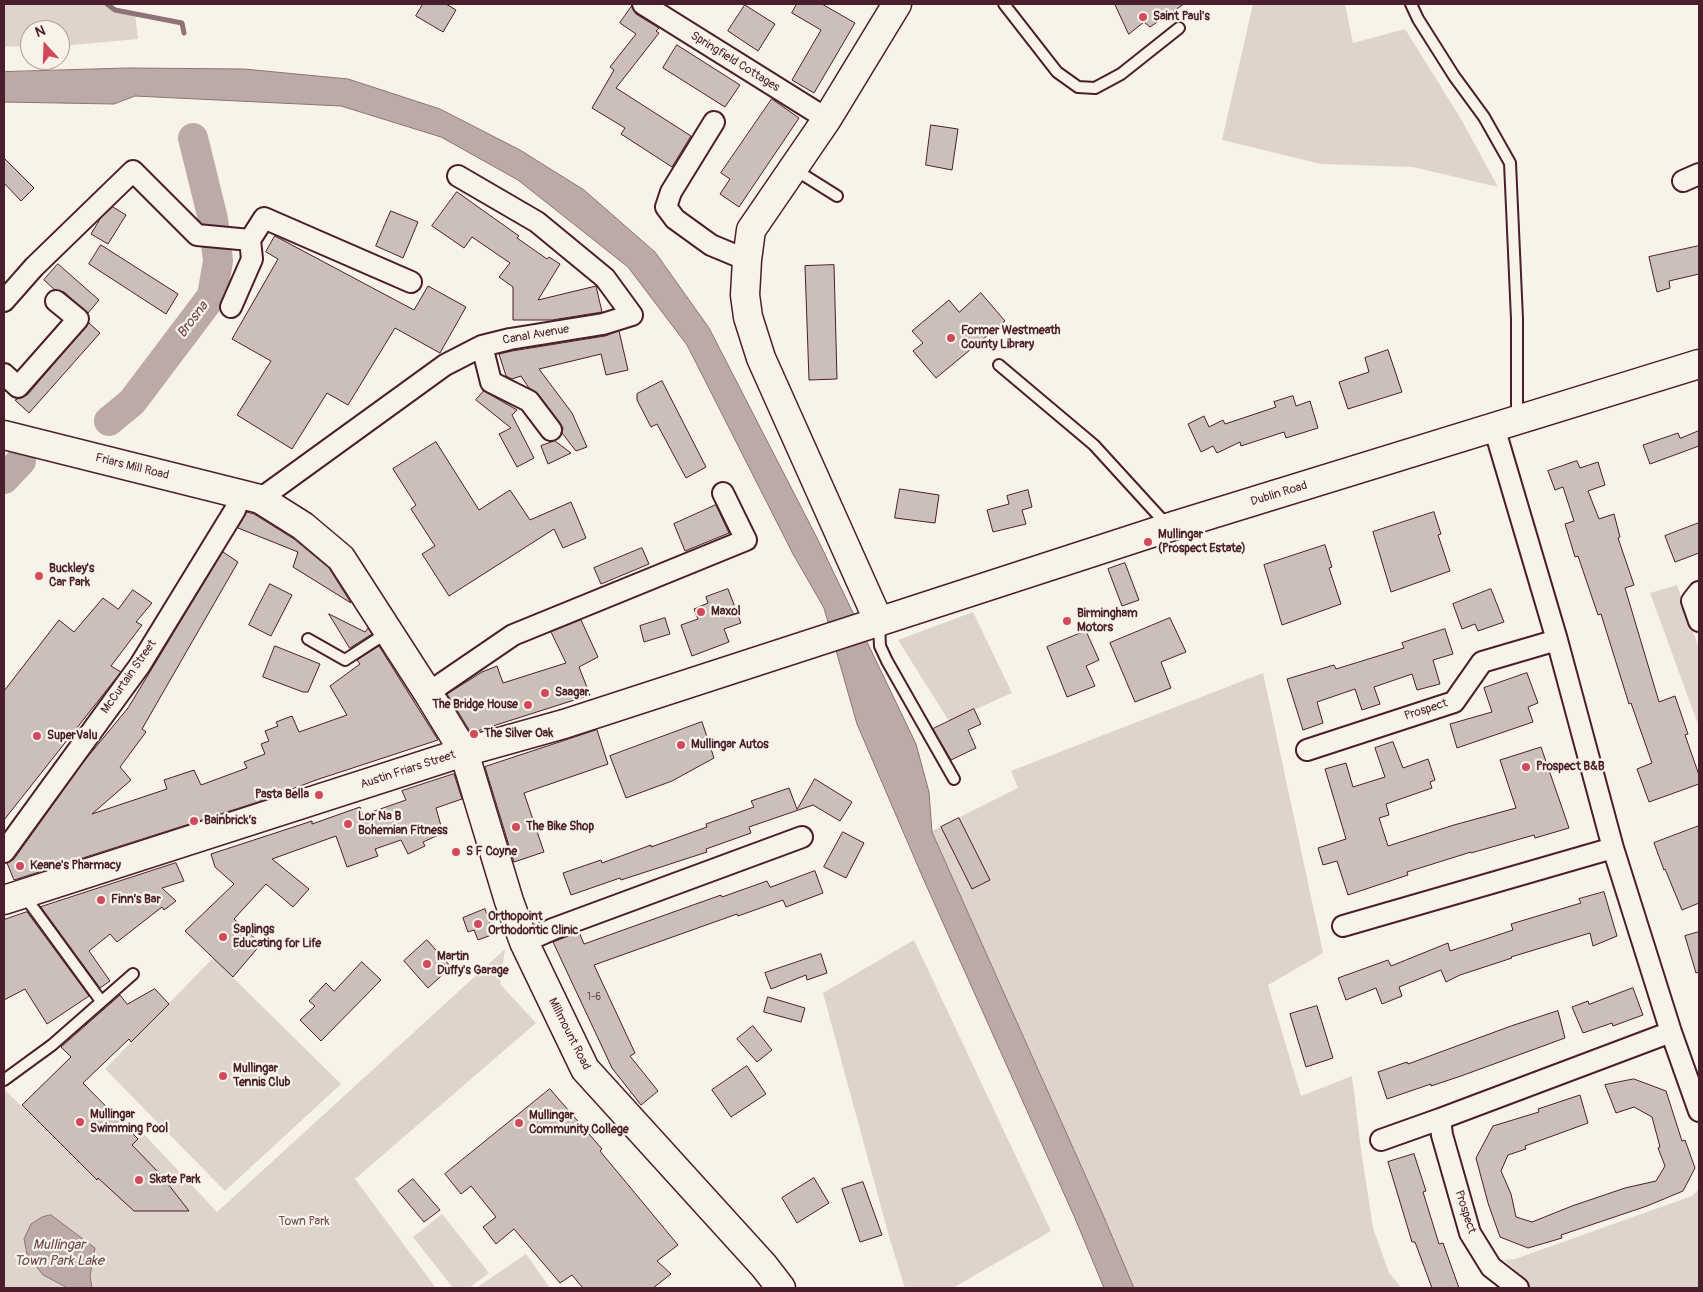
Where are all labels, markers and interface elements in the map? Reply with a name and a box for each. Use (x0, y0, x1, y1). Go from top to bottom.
place label: Saint Paul's (1153, 10, 1210, 24)
marker: Saint Paul's (1137, 11, 1149, 23)
north arrow (20, 20, 70, 70)
text: N (33, 22, 47, 41)
street label: Springfield Cottages (688, 29, 782, 95)
water label: Brosna (174, 299, 212, 341)
street label: Canal Avenue (502, 322, 570, 348)
place label: Former Westmeath County Library (961, 324, 1060, 352)
marker: Former Westmeath County Library (945, 332, 957, 344)
street label: Friars Mill Road (94, 451, 170, 483)
street label: Dublin Road (1249, 479, 1309, 509)
place label: Mullingar (Prospect Estate) (1158, 528, 1246, 556)
marker: Mullingar (Prospect Estate) (1142, 536, 1154, 548)
place label: Buckley's Car Park (49, 562, 94, 590)
marker: Buckley's Car Park (33, 570, 45, 582)
place label: Maxol (711, 605, 741, 619)
marker: Maxol (695, 606, 707, 618)
place label: Birmingham Motors (1077, 607, 1138, 635)
marker: Birmingham Motors (1061, 615, 1073, 627)
street label: McCurtain Street (98, 637, 160, 717)
place label: Saagar (555, 686, 589, 700)
marker: Saagar (539, 687, 551, 699)
street label: Prospect (1402, 696, 1450, 724)
place label: The Bridge House (432, 698, 518, 712)
marker: The Bridge House (522, 699, 534, 711)
place label: The Silver Oak (484, 727, 553, 741)
marker: The Silver Oak (468, 728, 480, 740)
place label: SuperValu (47, 729, 98, 743)
marker: SuperValu (31, 730, 43, 742)
place label: Mullingar Autos (691, 738, 769, 752)
marker: Mullingar Autos (675, 739, 687, 751)
street label: Austin Friars Street (359, 748, 457, 792)
place label: Prospect B&B (1536, 760, 1604, 774)
marker: Prospect B&B (1520, 761, 1532, 773)
place label: Pasta Bella (255, 788, 309, 802)
marker: Pasta Bella (313, 789, 325, 801)
place label: Lor Na B Bohemian Fitness (358, 810, 448, 838)
place label: Bainbrick’s (204, 814, 256, 828)
marker: Bainbrick’s (188, 815, 200, 827)
marker: Lor Na B Bohemian Fitness (342, 818, 354, 830)
place label: The Bike Shop (526, 820, 594, 834)
marker: The Bike Shop (510, 821, 522, 833)
place label: S F Coyne (466, 845, 517, 859)
marker: S F Coyne (450, 846, 462, 858)
place label: Keane's Pharmacy (30, 859, 121, 873)
marker: Keane's Pharmacy (14, 860, 26, 872)
place label: Finn’s Bar (111, 893, 161, 907)
marker: Finn’s Bar (95, 894, 107, 906)
place label: Orthopoint Orthodontic Clinic (488, 910, 578, 938)
marker: Orthopoint Orthodontic Clinic (472, 918, 484, 930)
place label: Saplings Educating for Life (233, 923, 321, 951)
marker: Saplings Educating for Life (217, 931, 229, 943)
place label: Martin Duffy's Garage (437, 950, 509, 978)
marker: Martin Duffy's Garage (421, 958, 433, 970)
house number: 1-6 (587, 991, 601, 1003)
street label: Millmount Road (545, 996, 593, 1072)
place label: Mullingar Tennis Club (233, 1062, 290, 1090)
marker: Mullingar Tennis Club (217, 1070, 229, 1082)
place label: Mullingar Swimming Pool (90, 1108, 168, 1136)
place label: Mullingar Community College (529, 1109, 629, 1137)
marker: Mullingar Swimming Pool (74, 1116, 86, 1128)
marker: Mullingar Community College (513, 1117, 525, 1129)
place label: Skate Park (149, 1173, 201, 1187)
marker: Skate Park (133, 1174, 145, 1186)
street label: Prospect (1451, 1188, 1479, 1236)
park label: Town Park (279, 1215, 329, 1229)
water label: Mullingar Town Park Lake (14, 1237, 104, 1270)

